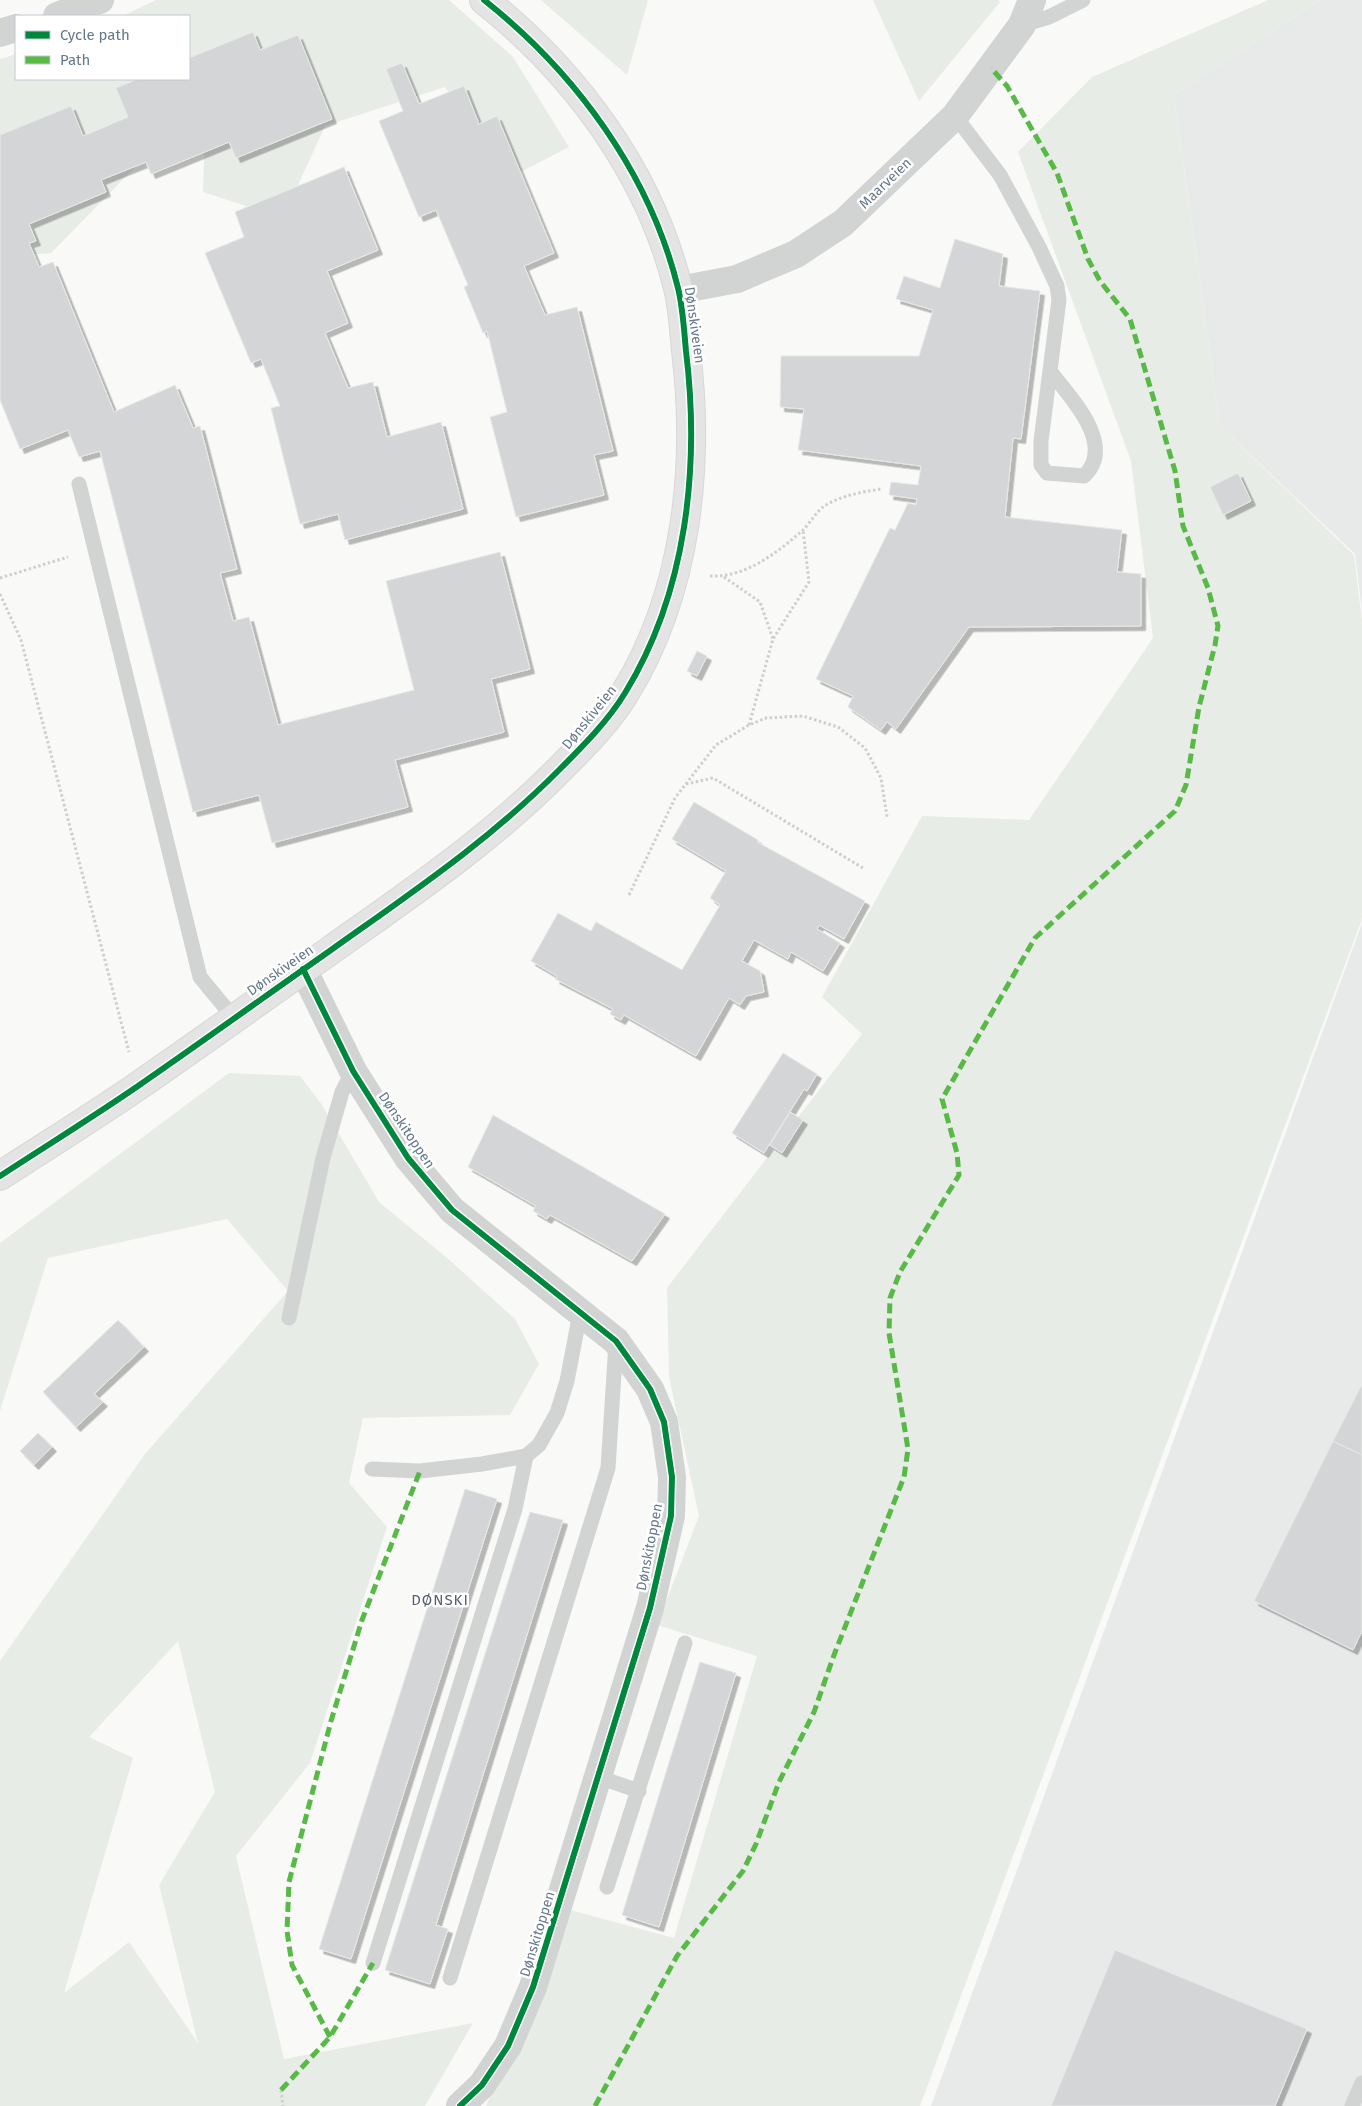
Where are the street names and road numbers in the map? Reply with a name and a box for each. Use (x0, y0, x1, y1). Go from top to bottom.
street label: Maarveien (856, 154, 915, 212)
street label: Dønskiveien (681, 286, 708, 365)
street label: Dønskiveien (558, 682, 620, 753)
street label: Dønskiveien (244, 941, 317, 1000)
street label: Dønskitoppen (375, 1089, 438, 1172)
street label: Dønskitoppen (633, 1502, 666, 1592)
street label: Dønskitoppen (516, 1889, 559, 1979)

